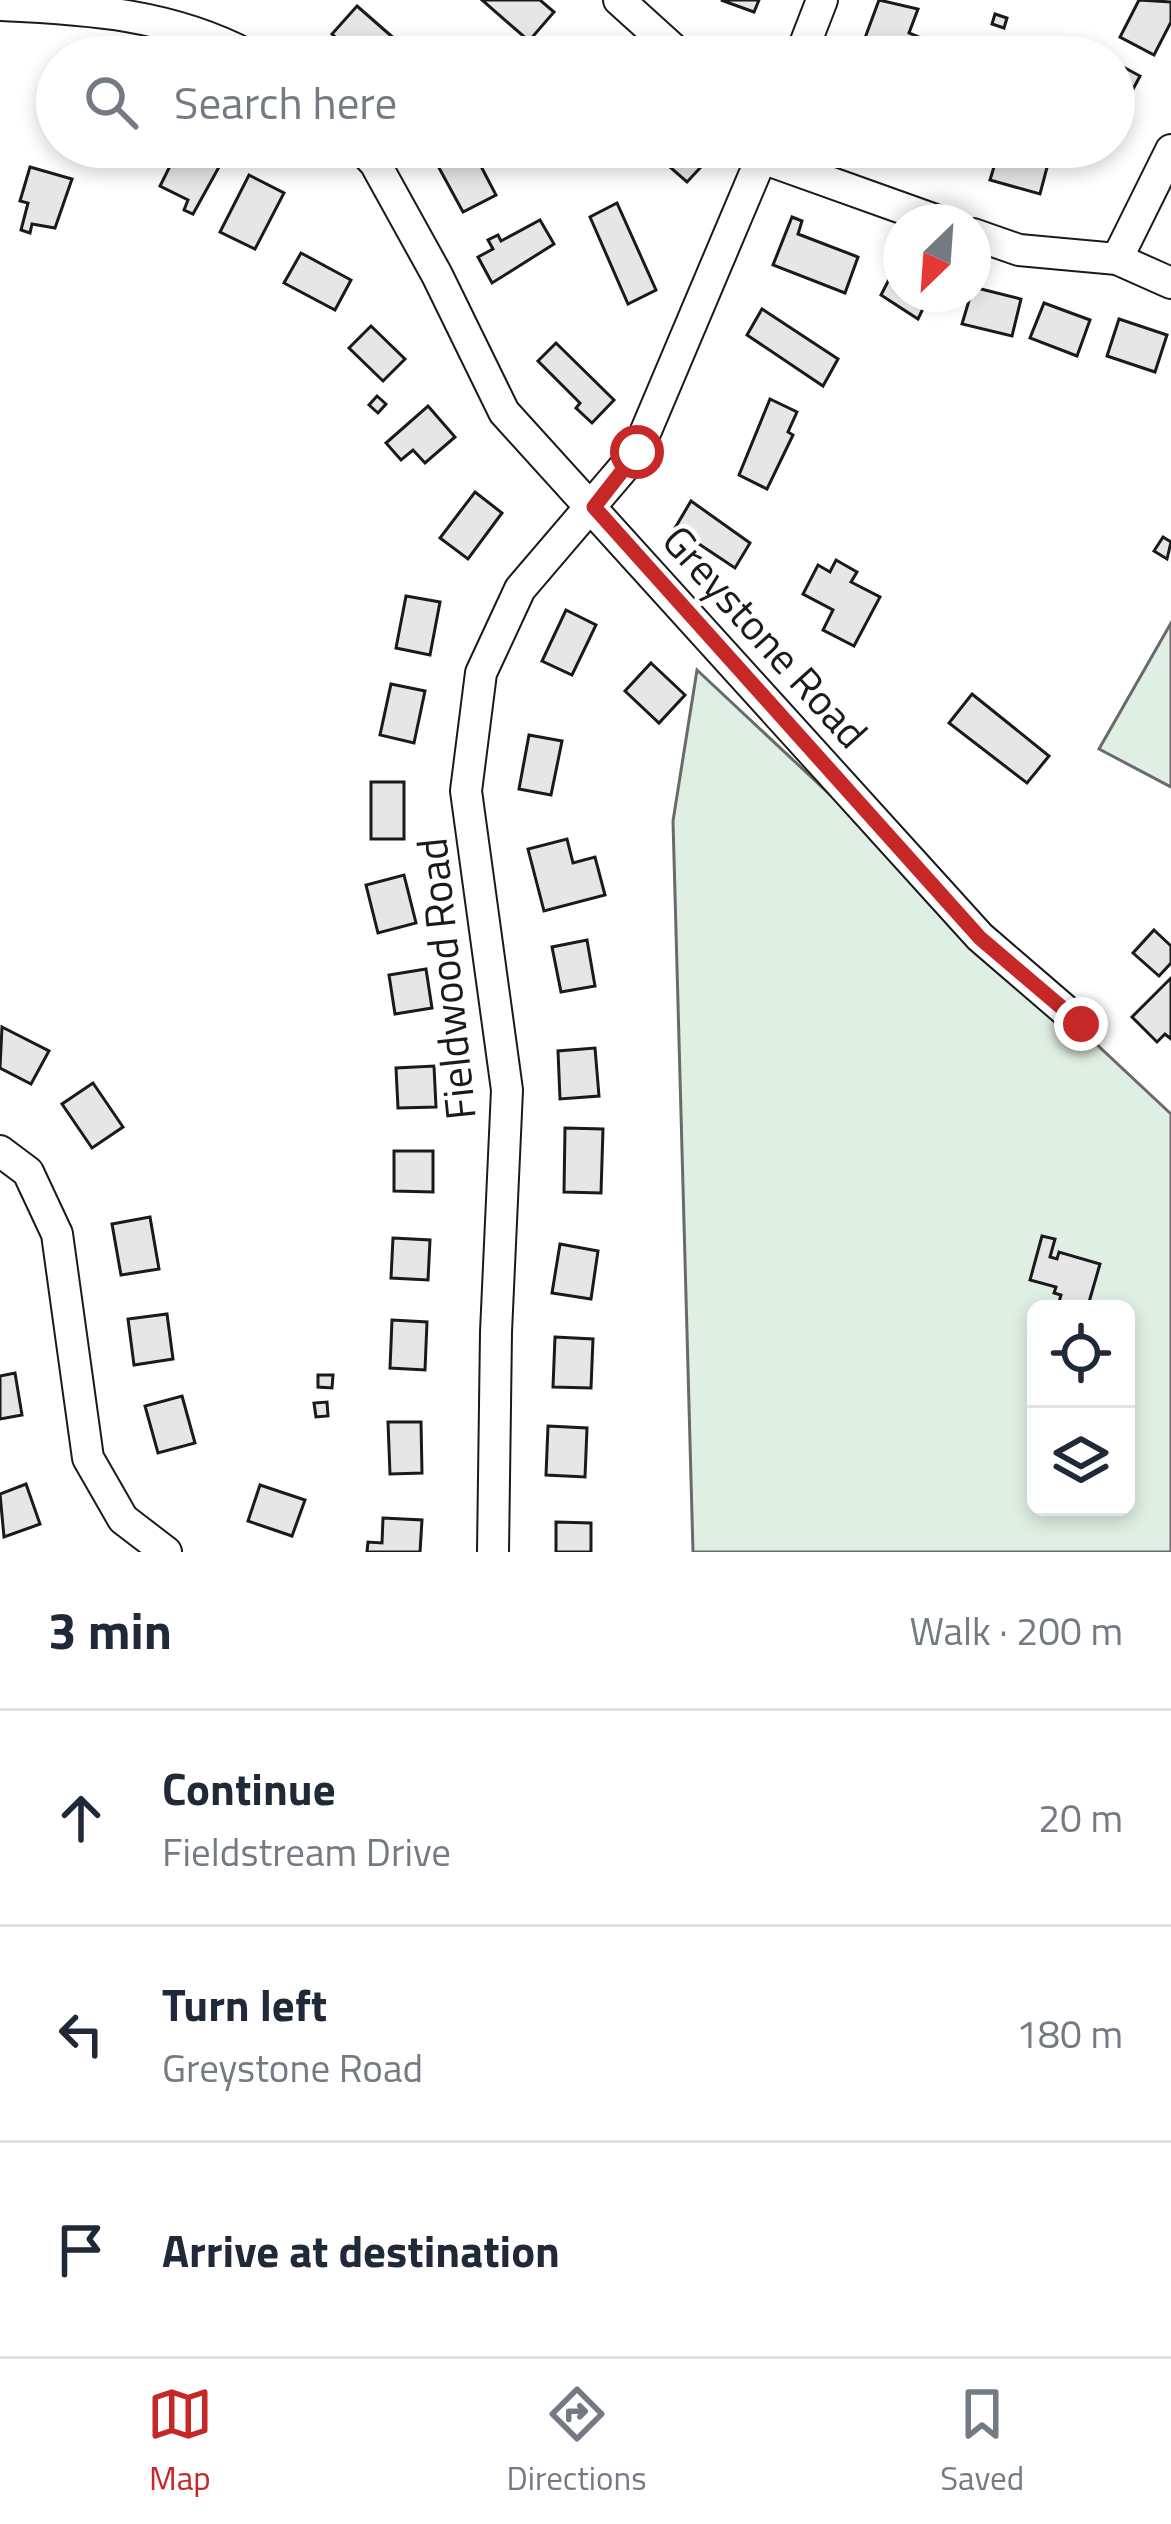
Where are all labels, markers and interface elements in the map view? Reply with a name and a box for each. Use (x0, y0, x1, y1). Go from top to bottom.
search box (36, 36, 1135, 168)
text: Search here (174, 68, 397, 136)
icon: search (78, 69, 144, 135)
north arrow (883, 204, 991, 312)
route start (610, 425, 664, 479)
street label: Greystone Road (648, 510, 884, 762)
street label: Fieldwood Road (398, 835, 492, 1123)
route end (1054, 997, 1108, 1051)
map controls (1027, 1300, 1135, 1516)
button: locate (1027, 1300, 1135, 1408)
button: layers (1027, 1408, 1135, 1516)
text: 3 min (48, 1591, 172, 1669)
text: Walk · 200 m (909, 1601, 1123, 1660)
text: Continue (162, 1754, 336, 1822)
icon: ahead (48, 1785, 114, 1851)
text: 20 m (1038, 1788, 1123, 1847)
text: Fieldstream Drive (162, 1822, 451, 1881)
text: Turn left (162, 1970, 327, 2038)
icon: left (48, 2001, 114, 2067)
text: 180 m (1016, 2004, 1123, 2063)
text: Greystone Road (162, 2038, 423, 2097)
text: Arrive at destination (162, 2216, 560, 2284)
icon: arrive (48, 2217, 114, 2283)
tab: Map (147, 2381, 213, 2503)
tab: Directions (507, 2381, 646, 2503)
tab: Saved (940, 2381, 1024, 2503)

